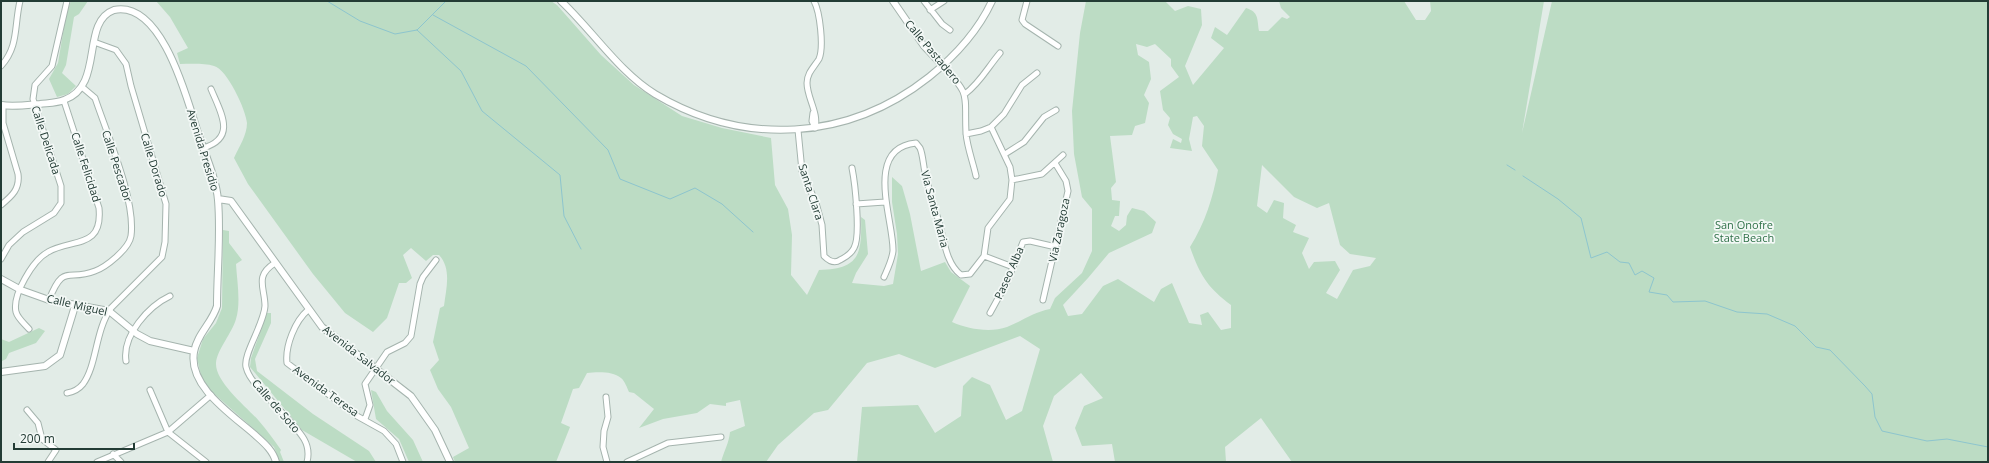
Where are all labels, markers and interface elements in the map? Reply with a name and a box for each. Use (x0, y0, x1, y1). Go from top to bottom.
street label: Calle Pastadero (902, 16, 965, 87)
street label: Calle Delicada (28, 103, 65, 176)
street label: Avenida Presidio (184, 107, 223, 193)
street label: Calle Pescador (99, 128, 136, 204)
street label: Calle Felicidad (68, 130, 105, 204)
street label: Calle Dorado (138, 131, 171, 199)
street label: Santa Clara (795, 162, 828, 222)
street label: Via Santa Maria (918, 169, 953, 249)
street label: Via Zaragoza (1044, 196, 1073, 263)
park label: San Onofre State Beach (1714, 217, 1774, 245)
street label: Paseo Alba (990, 244, 1027, 302)
street label: Calle Miguel (45, 290, 109, 319)
street label: Avenida Salvador (320, 322, 399, 388)
street label: Avenida Teresa (290, 362, 362, 420)
street label: Calle de Soto (249, 376, 304, 436)
scale bar (14, 425, 134, 451)
text: 200 m (20, 430, 55, 447)

